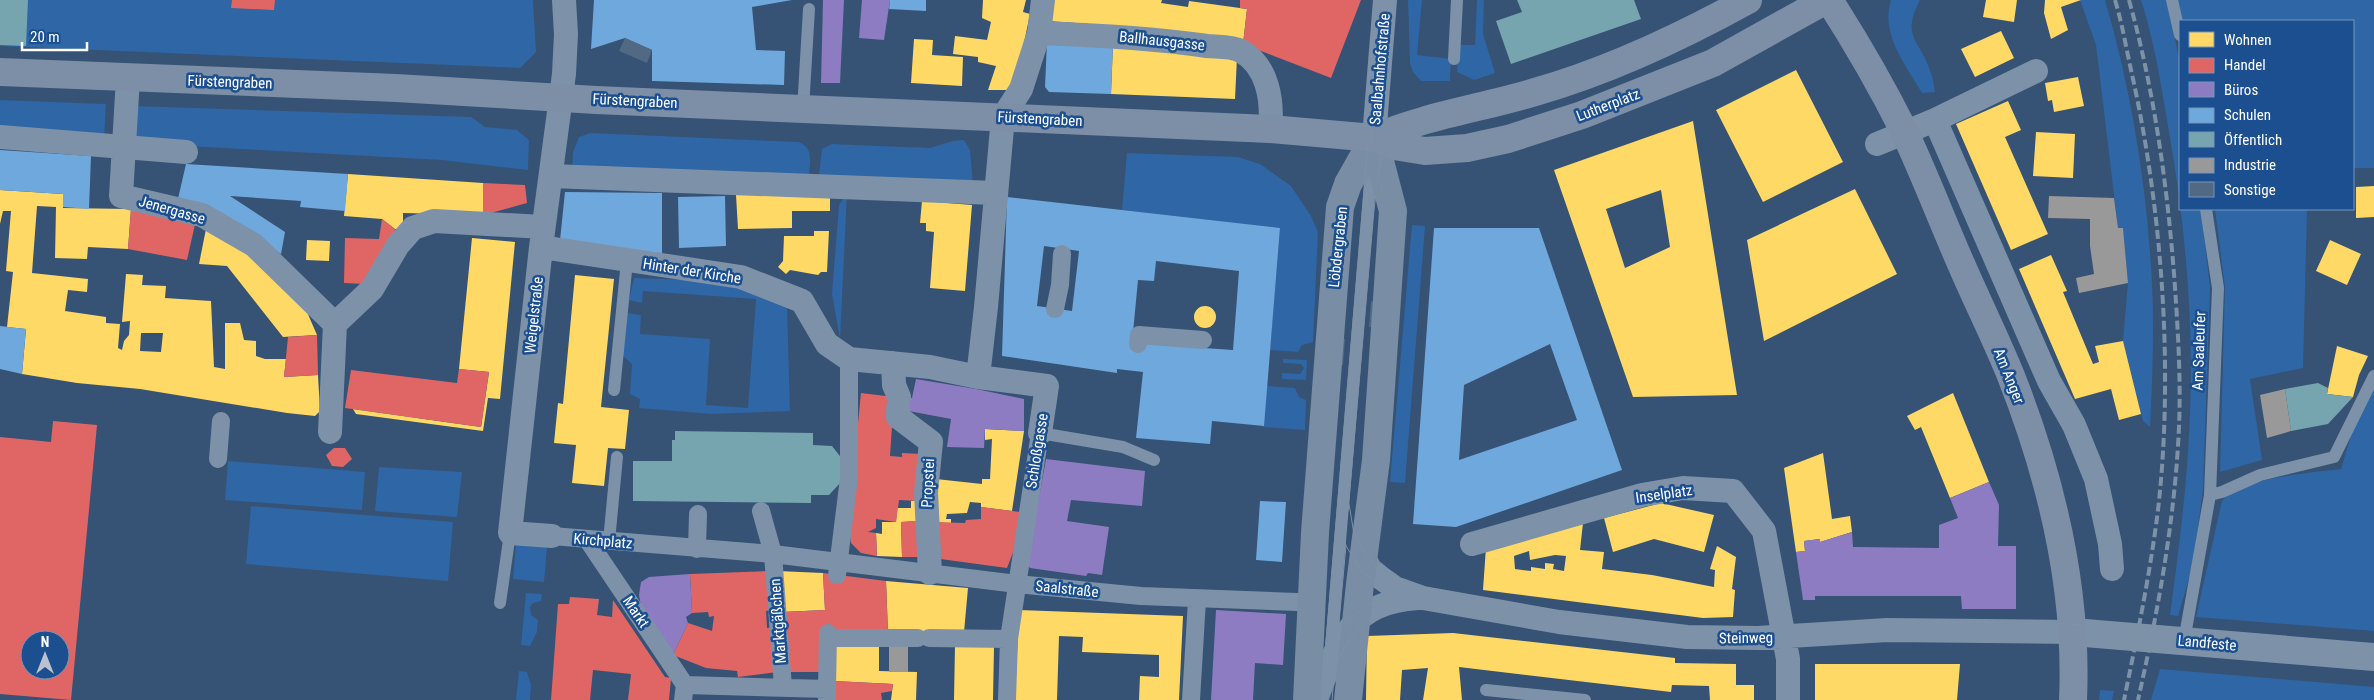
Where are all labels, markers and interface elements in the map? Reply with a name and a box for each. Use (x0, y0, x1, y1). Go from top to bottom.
street label: Saalbahnhofstraße (1366, 13, 1394, 125)
scale bar (22, 20, 88, 52)
legend (2179, 20, 2354, 210)
text: 20 m (30, 28, 60, 46)
street label: Ballhausgasse (1118, 28, 1206, 54)
text: Wohnen (2224, 31, 2272, 49)
text: Handel (2224, 56, 2266, 74)
street label: Fürstengraben (187, 72, 273, 92)
text: Büros (2224, 81, 2258, 99)
street label: Lutherplatz (1574, 85, 1642, 125)
street label: Fürstengraben (592, 90, 678, 112)
text: Schulen (2224, 106, 2271, 124)
street label: Fürstengraben (997, 108, 1083, 130)
text: Öffentlich (2224, 131, 2282, 149)
text: Industrie (2224, 156, 2276, 174)
text: Sonstige (2224, 181, 2276, 199)
street label: Jenergasse (137, 192, 207, 228)
street label: Löbdergraben (1325, 206, 1351, 288)
street label: Hinter der Kirche (642, 254, 742, 288)
street label: Weigelstraße (521, 276, 547, 354)
street label: Am Saaleufer (2189, 311, 2209, 391)
street label: Am Anger (1990, 346, 2028, 407)
street label: Schloßgasse (1022, 412, 1052, 490)
street label: Propstei (918, 458, 938, 508)
street label: Inselplatz (1634, 481, 1694, 507)
street label: Kirchplatz (573, 529, 633, 553)
street label: Saalstraße (1035, 577, 1099, 601)
street label: Marktgäßchen (766, 578, 790, 664)
street label: Markt (619, 593, 653, 631)
street label: Steinweg (1719, 629, 1773, 647)
north arrow (20, 630, 70, 680)
street label: Landfeste (2177, 631, 2237, 655)
text: N (41, 634, 49, 650)

